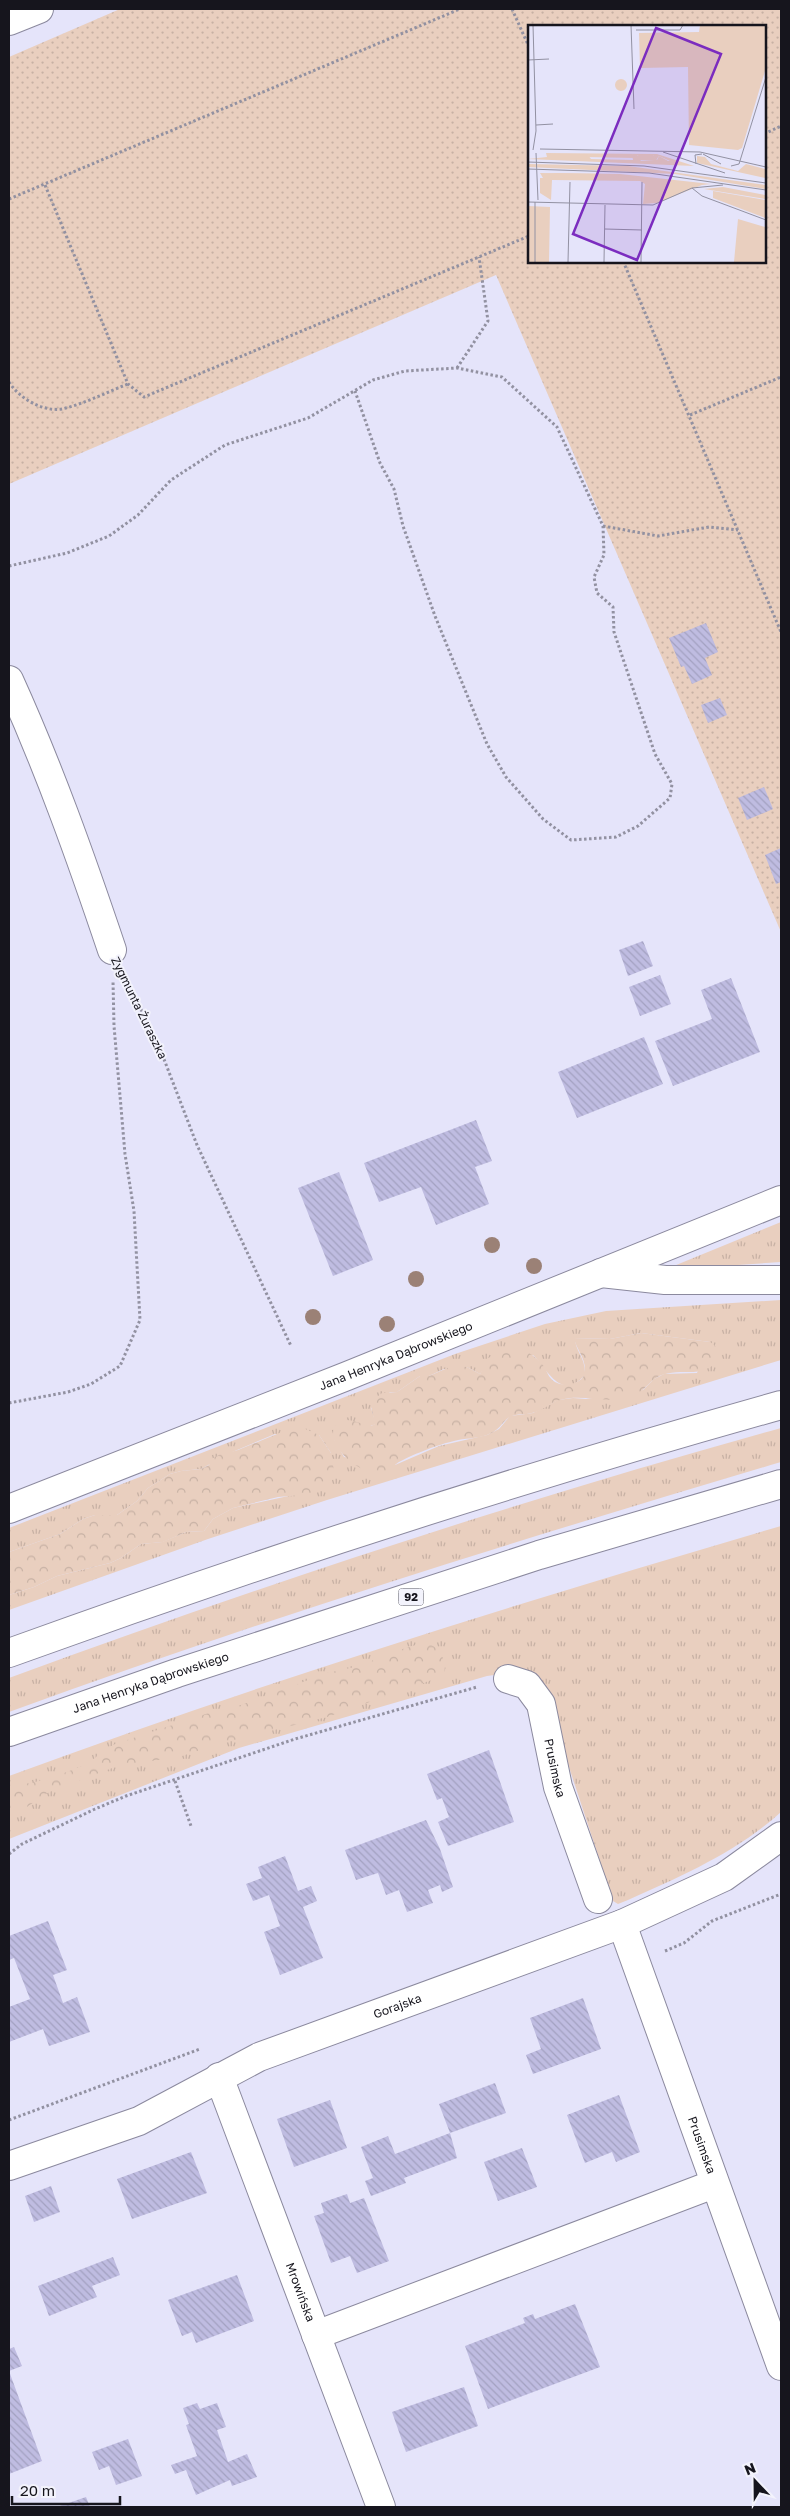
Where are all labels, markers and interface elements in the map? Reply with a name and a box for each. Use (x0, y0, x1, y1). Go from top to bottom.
inset map (528, 25, 765, 262)
street label: Zygmunta Żuraszka (108, 954, 171, 1061)
street label: Jana Henryka Dąbrowskiego (317, 1318, 475, 1393)
road number: 92 (398, 1588, 424, 1605)
street label: Jana Henryka Dąbrowskiego (70, 1649, 231, 1716)
street label: Prusimska (541, 1737, 569, 1799)
street label: Gorajska (371, 1990, 423, 2021)
street label: Prusimska (685, 2114, 719, 2176)
street label: Mrowińska (283, 2260, 319, 2324)
north arrow (730, 2456, 780, 2506)
text: N (742, 2459, 758, 2478)
scale bar (12, 2474, 120, 2506)
text: 20 m (20, 2481, 55, 2499)

